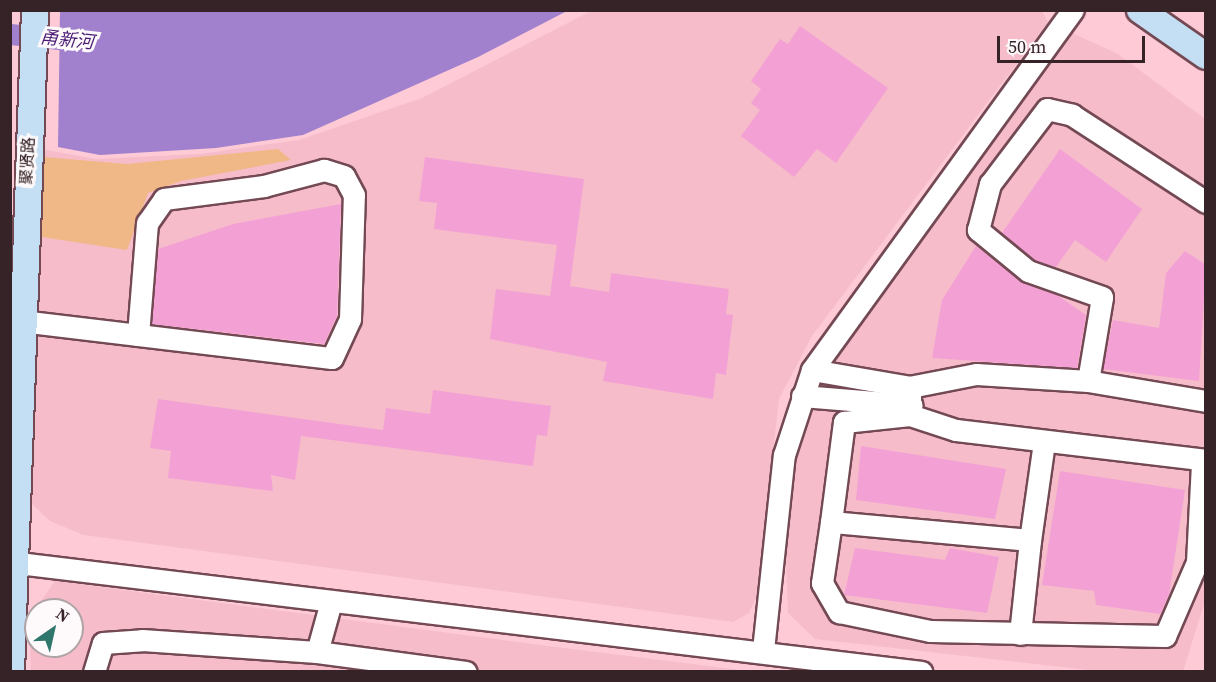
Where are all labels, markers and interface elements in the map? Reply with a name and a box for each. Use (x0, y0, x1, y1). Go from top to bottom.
scale bar (1000, 24, 1148, 62)
water label: 甬新河 (39, 26, 95, 54)
text: 50 m (1008, 34, 1046, 59)
street label: 聚贤路 (16, 137, 38, 185)
north arrow (24, 598, 84, 658)
text: N (52, 602, 74, 627)

